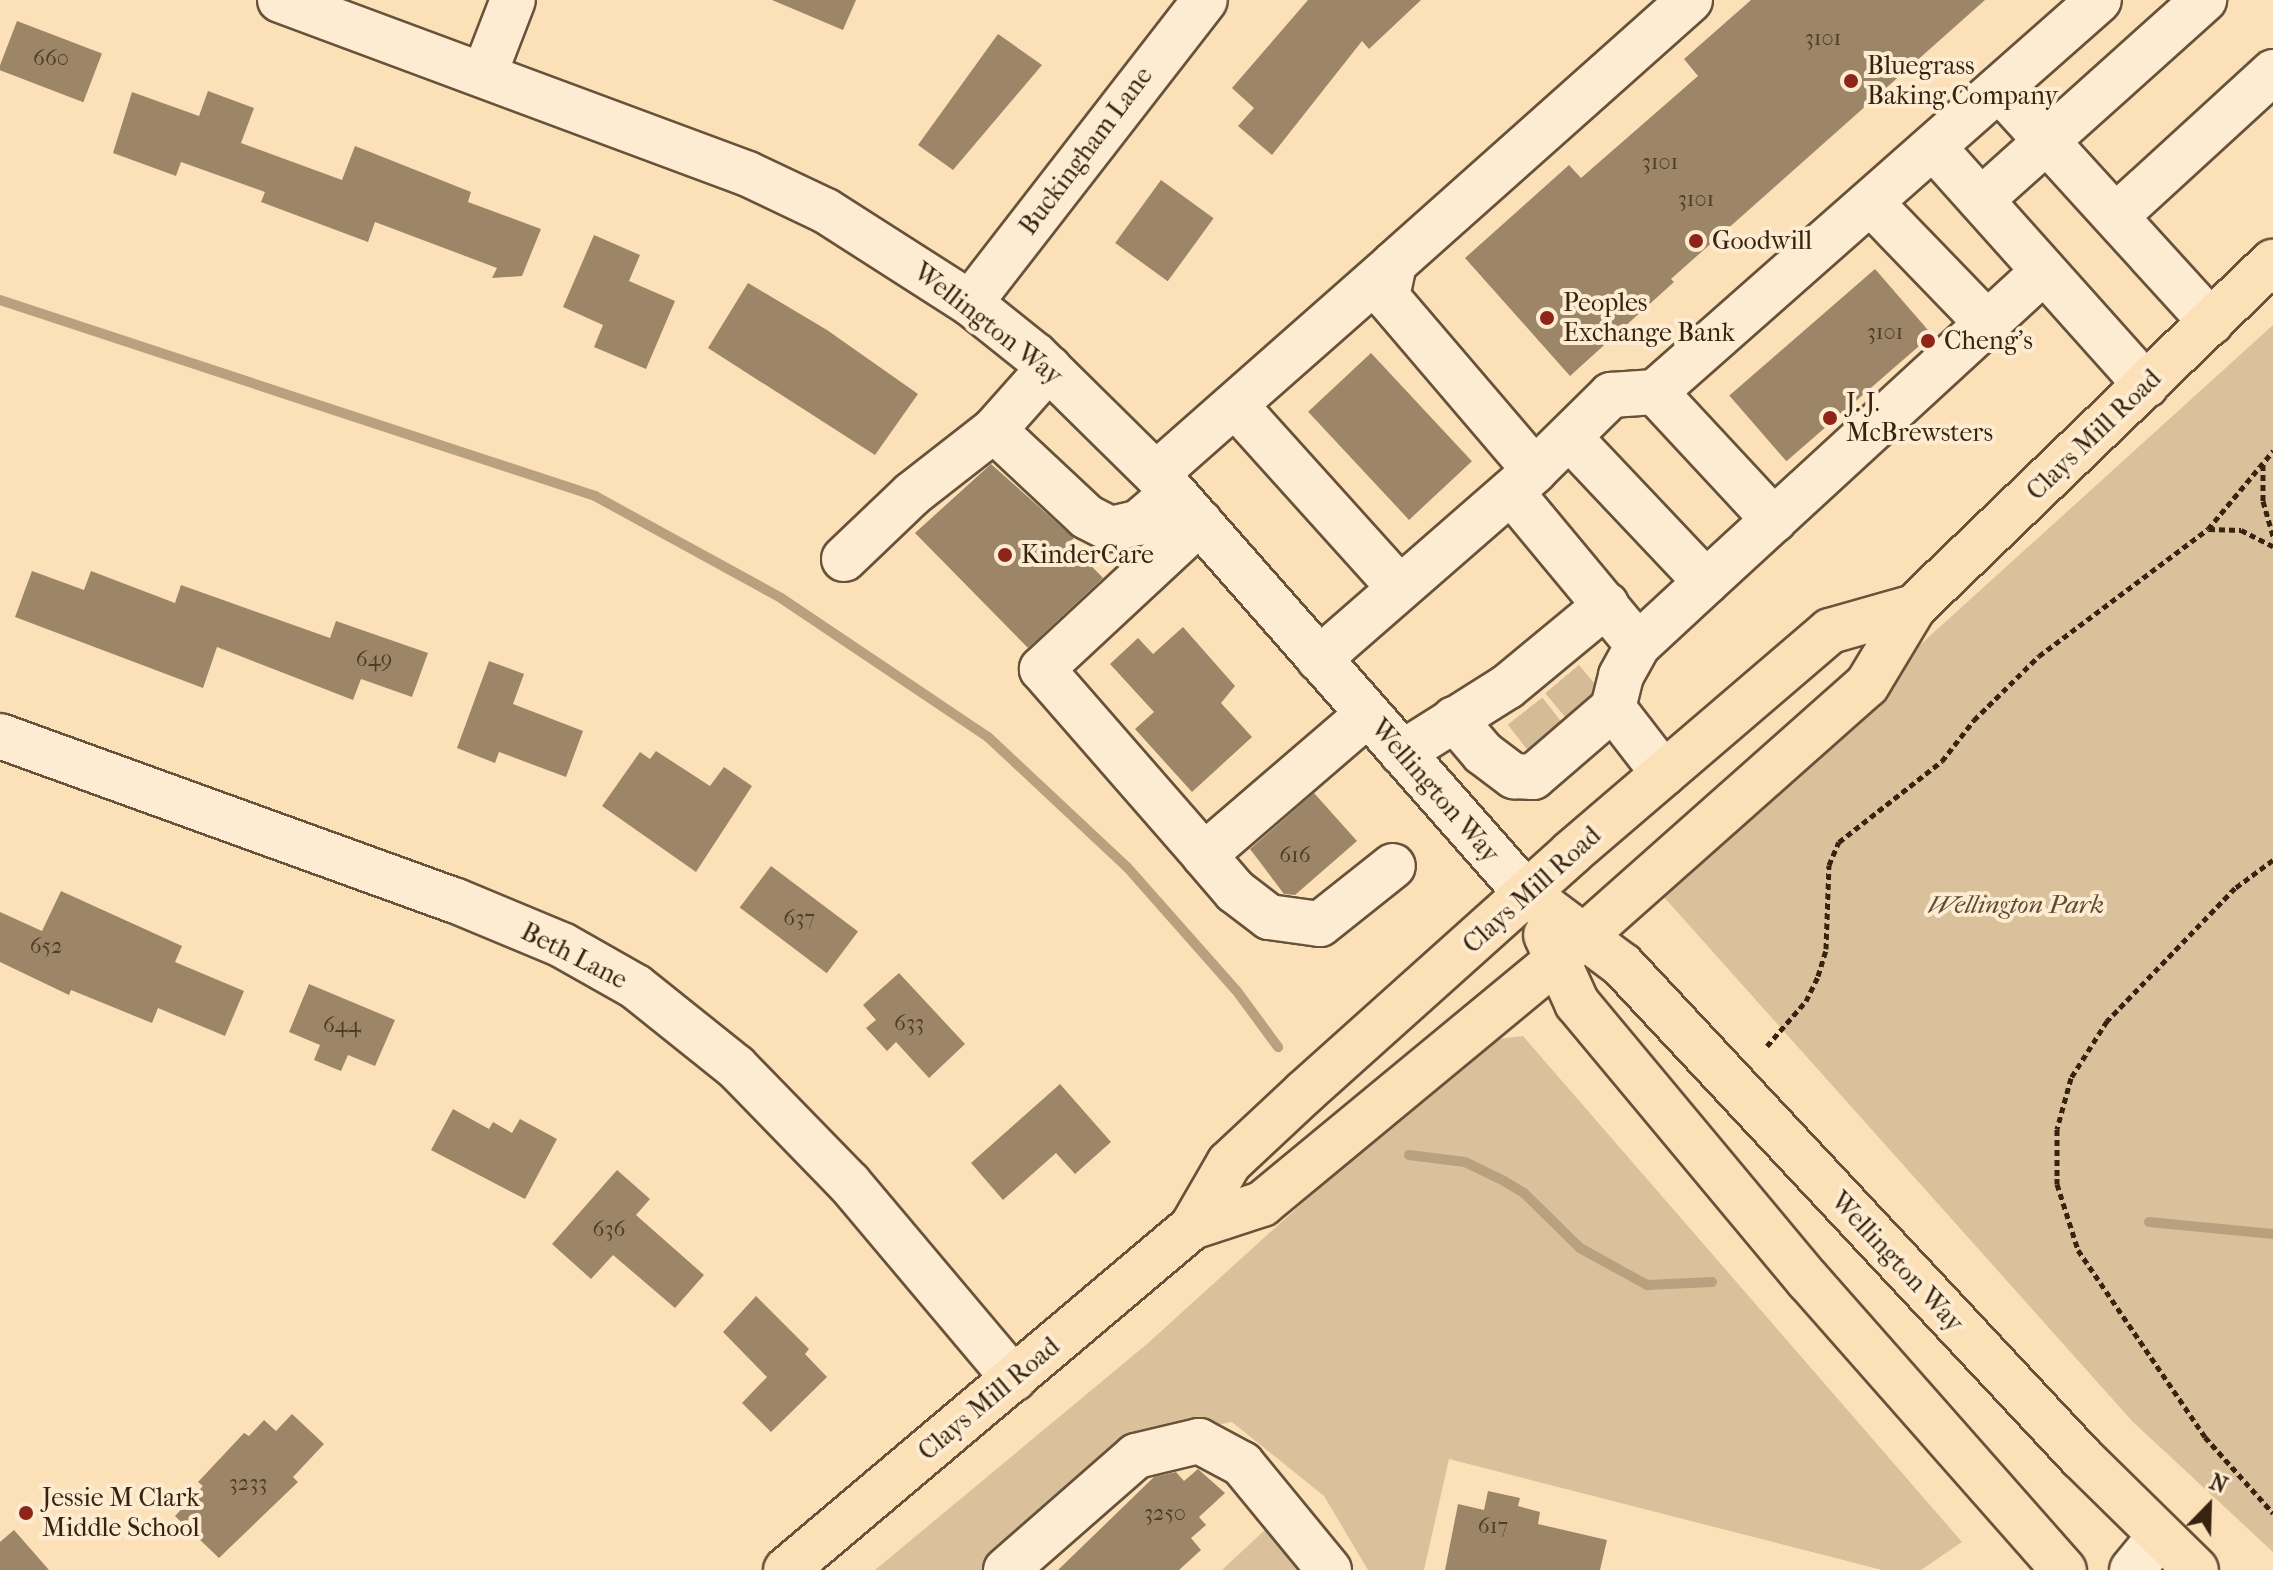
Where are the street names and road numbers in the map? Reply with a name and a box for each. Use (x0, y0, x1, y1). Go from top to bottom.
street label: Buckingham Lane (1013, 61, 1159, 241)
street label: Wellington Way (907, 256, 1069, 392)
street label: Clays Mill Road (2020, 363, 2168, 507)
street label: Wellington Way (1364, 713, 1506, 869)
street label: Clays Mill Road (1457, 820, 1607, 960)
street label: Beth Lane (516, 916, 632, 996)
street label: Wellington Way (1824, 1185, 1970, 1339)
street label: Clays Mill Road (912, 1331, 1066, 1467)

